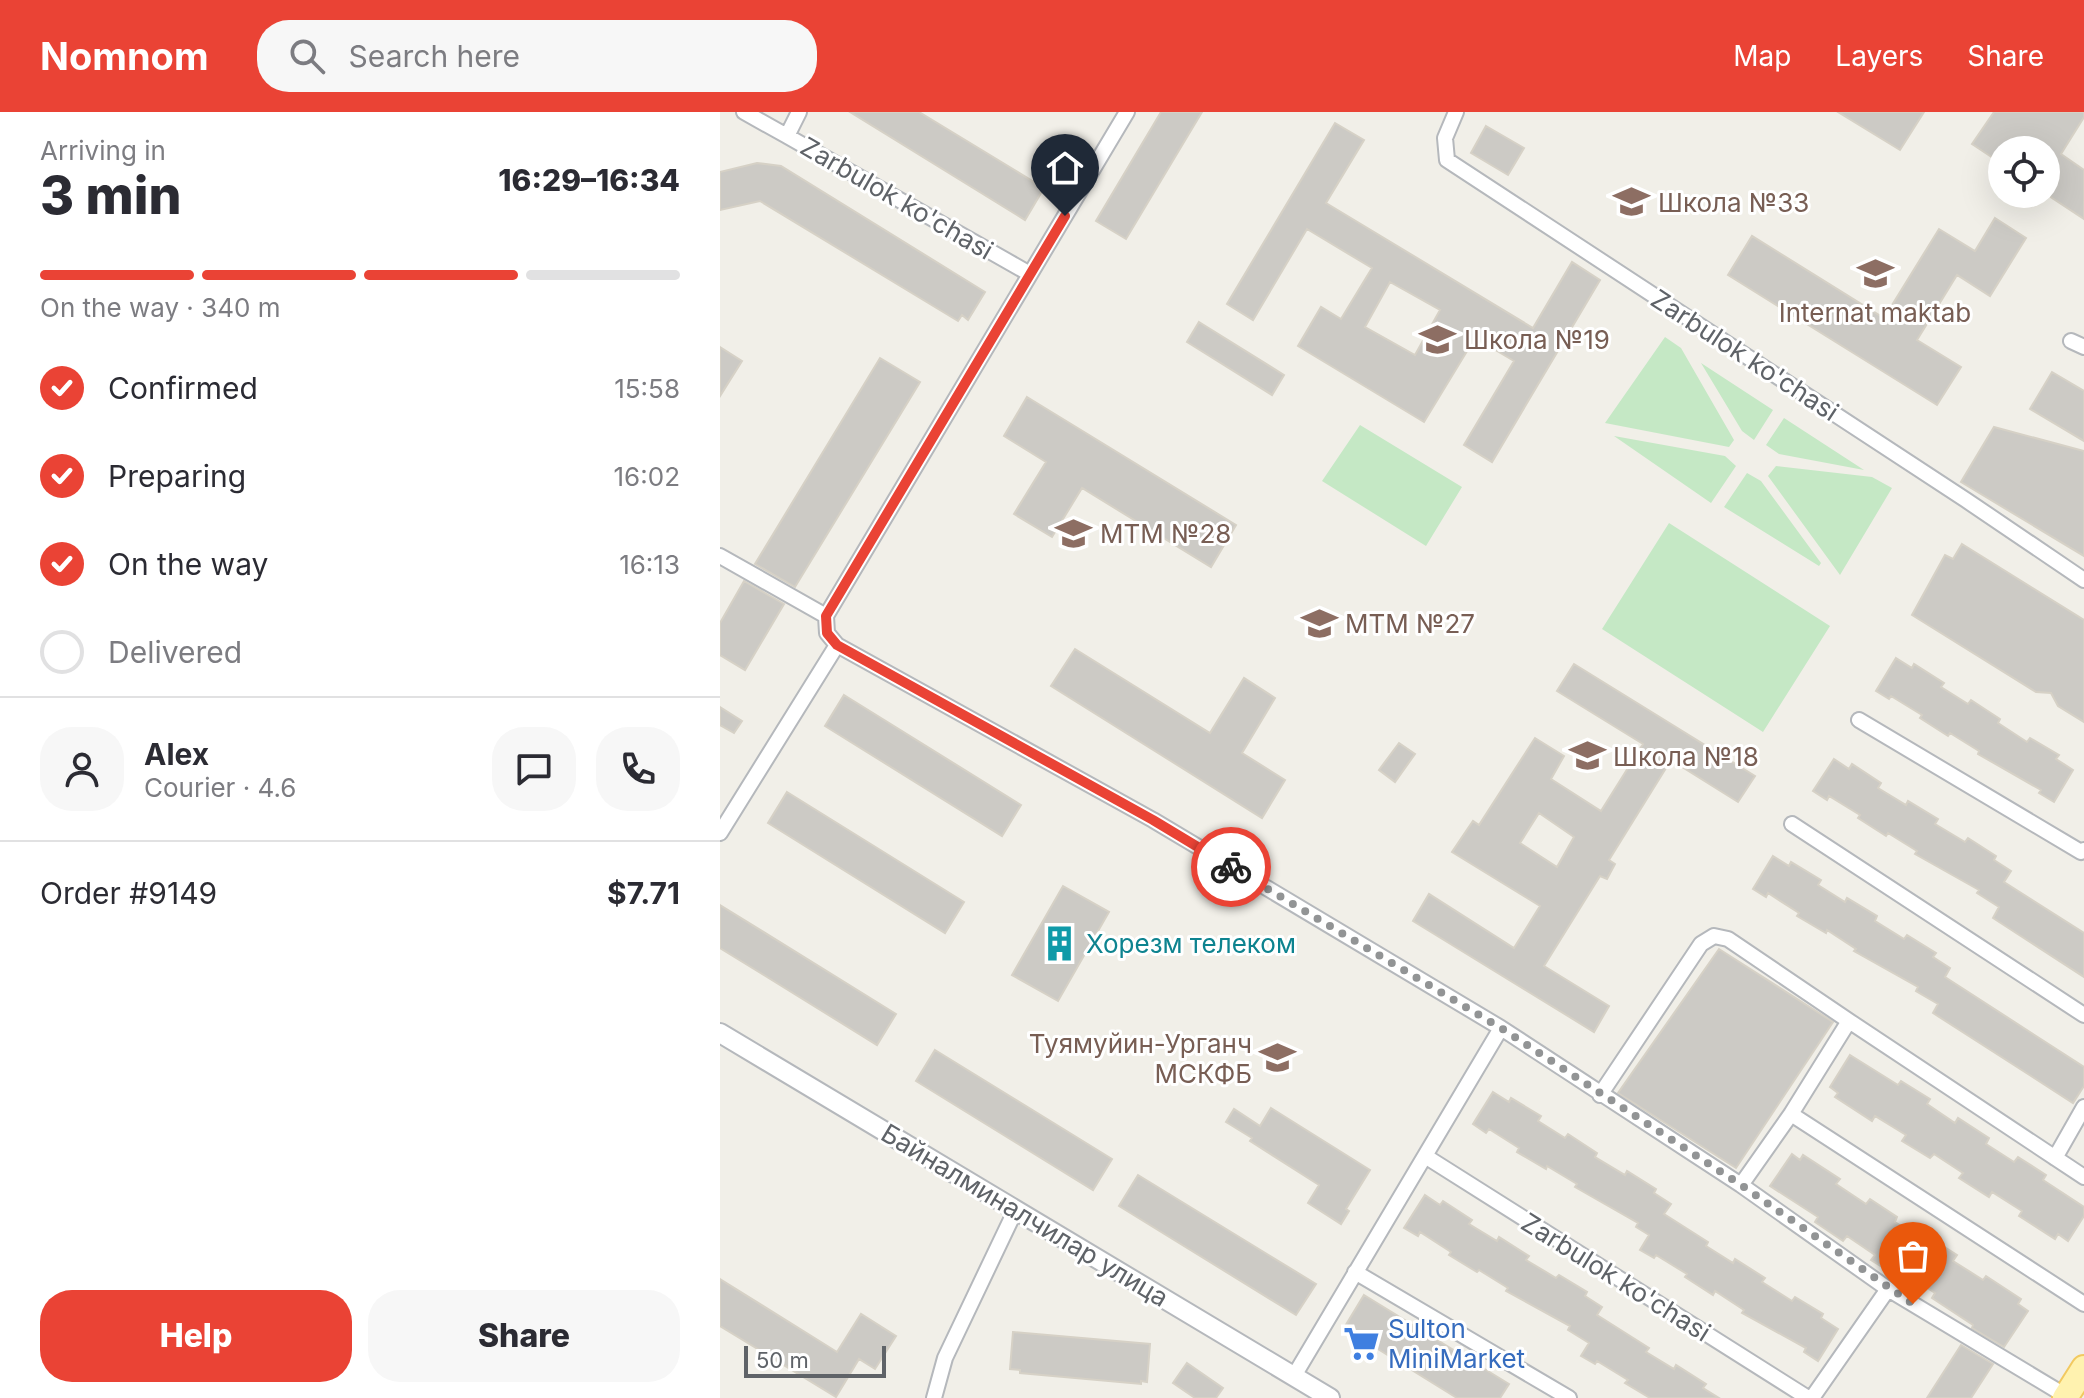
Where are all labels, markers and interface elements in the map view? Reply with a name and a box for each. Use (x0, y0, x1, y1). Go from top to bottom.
search box (257, 20, 817, 92)
text: Nomnom (40, 33, 209, 79)
icon: search (285, 34, 329, 78)
text: Search here (349, 38, 520, 74)
text: Map (1733, 39, 1791, 73)
text: Layers (1835, 39, 1923, 73)
text: Share (1967, 39, 2044, 73)
street label: Zarbulok ko'chasi (795, 130, 999, 266)
pin (1031, 134, 1099, 216)
text: Arriving in (40, 135, 166, 166)
map controls (1988, 136, 2060, 208)
button: locate (1988, 136, 2060, 208)
icon: home (1043, 146, 1087, 190)
text: 16:29–16:34 (498, 162, 680, 198)
text: 3 min (40, 164, 182, 227)
school or university icon: Школа №33 (1613, 183, 1651, 221)
place label: Школа №33 (1658, 187, 1809, 218)
school or university icon: Internat maktab (1856, 254, 1894, 292)
street label: Zarbulok ko'chasi (1646, 283, 1844, 427)
text: On the way · 340 m (40, 292, 280, 323)
place label: Internat maktab (1779, 297, 1971, 328)
school or university icon: Школа №19 (1419, 320, 1457, 358)
place label: Школа №19 (1464, 324, 1610, 355)
icon: check (40, 366, 84, 410)
text: Confirmed (108, 370, 258, 406)
text: 15:58 (614, 373, 680, 404)
icon: check (40, 454, 84, 498)
text: Preparing (108, 458, 246, 494)
text: 16:02 (614, 461, 680, 492)
school or university icon: MTM №28 (1055, 514, 1093, 552)
place label: MTM №28 (1100, 518, 1231, 549)
icon: check (40, 542, 84, 586)
text: On the way (108, 546, 268, 582)
text: 16:13 (619, 549, 680, 580)
school or university icon: MTM №27 (1300, 604, 1338, 642)
place label: MTM №27 (1345, 608, 1475, 639)
text: Delivered (108, 634, 242, 670)
button: person (40, 727, 124, 811)
button: chat (492, 727, 576, 811)
button: phone (596, 727, 680, 811)
text: Alex (144, 736, 209, 772)
school or university icon: Школа №18 (1568, 737, 1606, 775)
place label: Школа №18 (1613, 741, 1759, 772)
text: Courier · 4.6 (144, 772, 296, 803)
courier (1191, 827, 1271, 907)
icon: bike (1209, 845, 1253, 889)
text: Order #9149 (40, 875, 217, 911)
text: $7.71 (607, 875, 680, 911)
building icon: Хорезм телеком (1041, 924, 1079, 962)
place label: Хорезм телеком (1086, 928, 1296, 959)
place label: Туямуйин-Урганч МСКФБ (1029, 1028, 1252, 1089)
school or university icon: Туямуйин-Урганч МСКФБ (1259, 1039, 1297, 1077)
street label: Байналминалчилар улица (876, 1117, 1174, 1313)
street label: Zarbulok ko'chasi (1516, 1206, 1716, 1348)
pin (1879, 1222, 1947, 1304)
icon: bag (1891, 1234, 1935, 1278)
button: Help (40, 1290, 352, 1382)
button: Share (368, 1290, 680, 1382)
place label: Sulton MiniMarket (1388, 1313, 1525, 1374)
supermarket icon: Sulton MiniMarket (1343, 1324, 1381, 1362)
scale bar (744, 1342, 886, 1378)
text: 50 m (756, 1347, 809, 1373)

